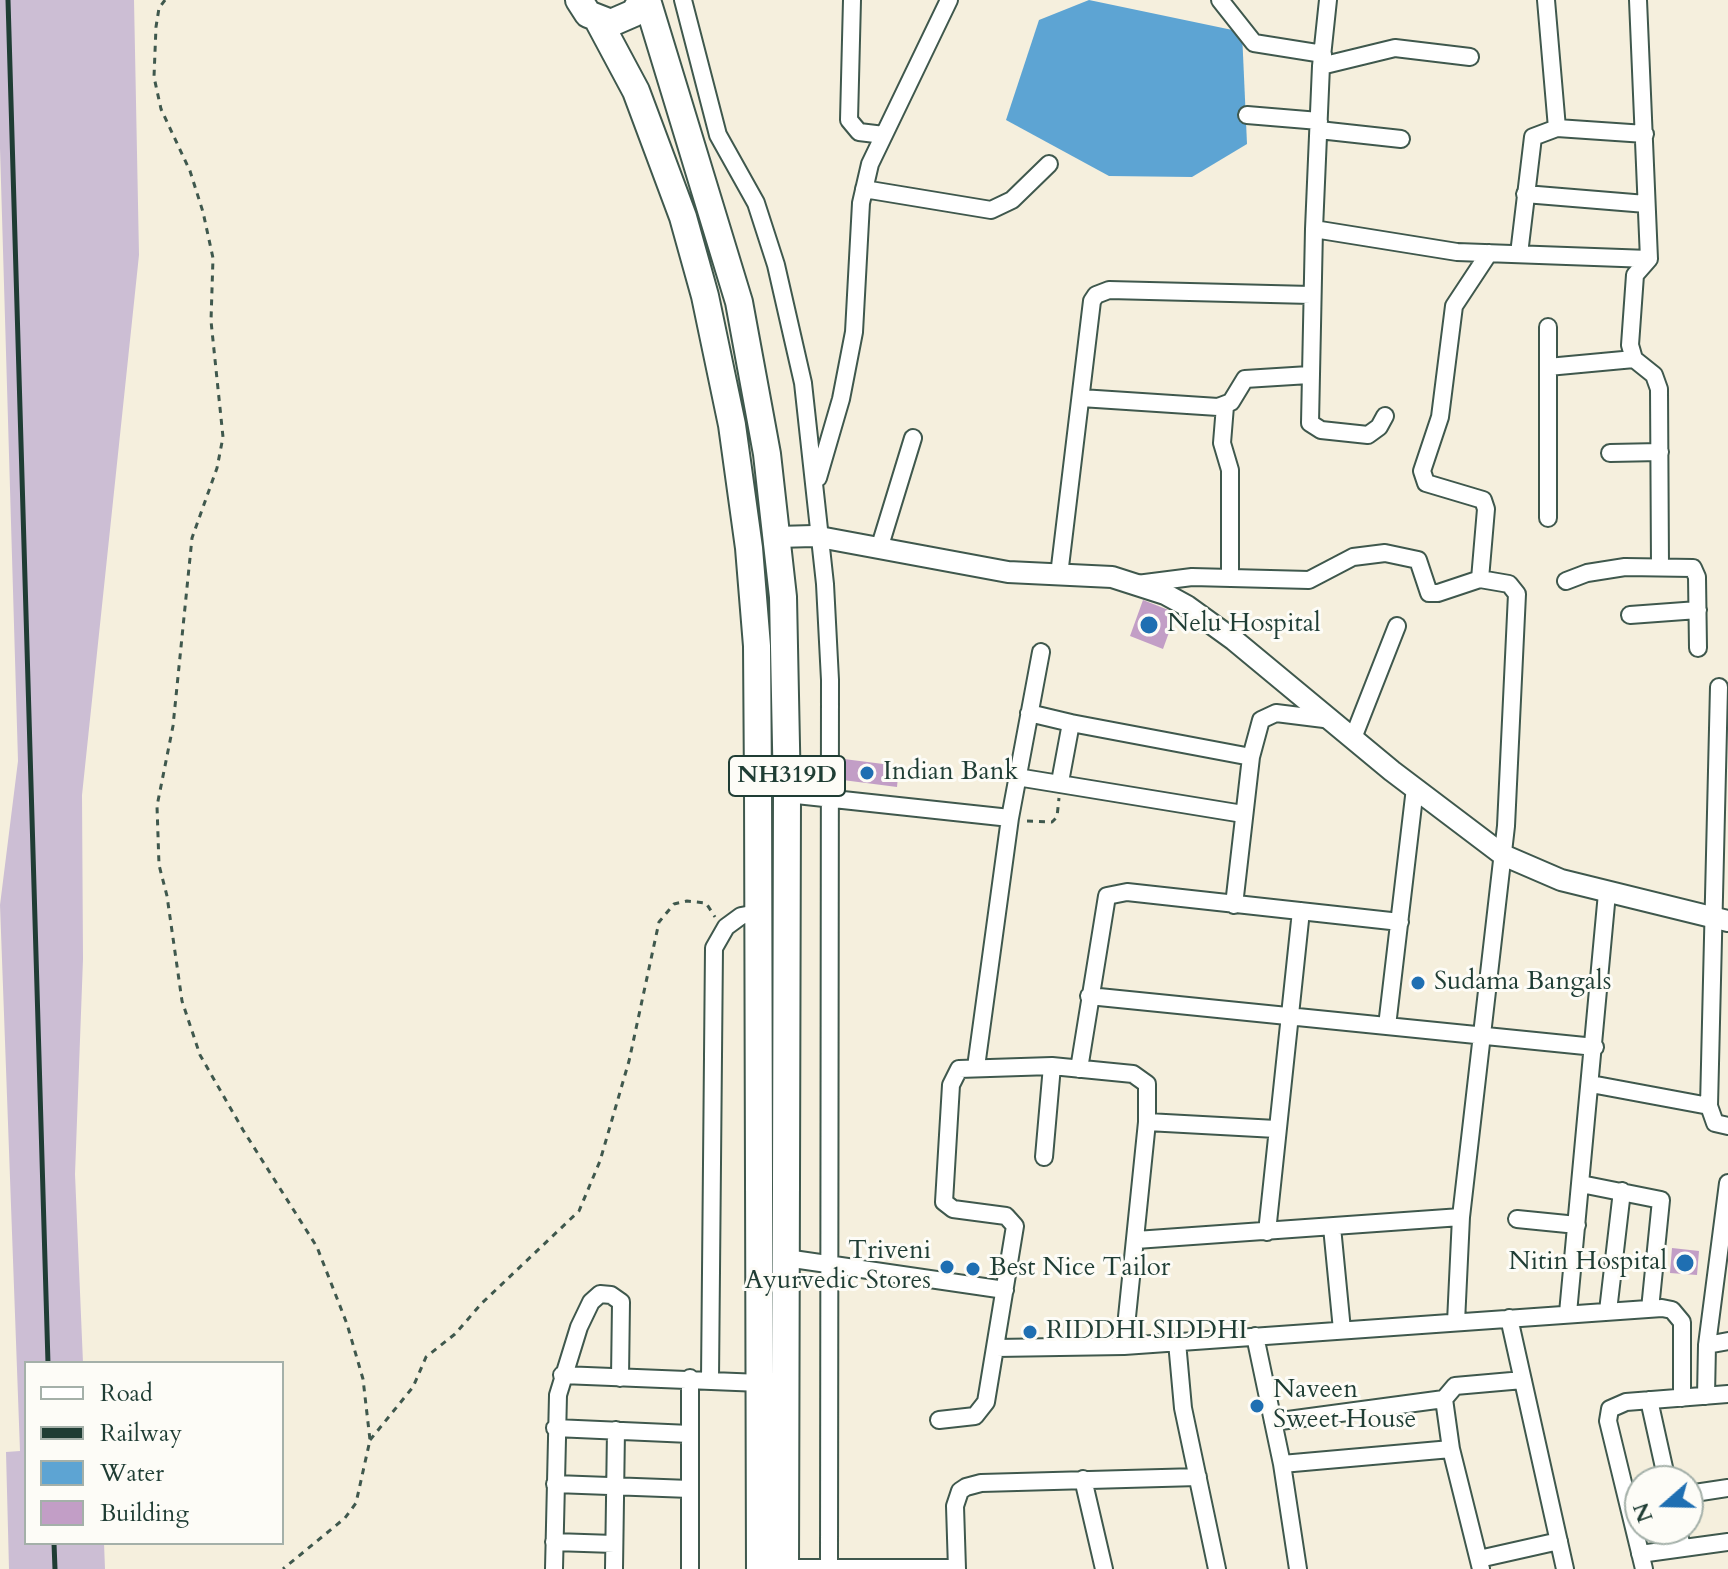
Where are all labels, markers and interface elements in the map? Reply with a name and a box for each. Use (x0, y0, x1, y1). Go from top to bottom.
place label: Nelu Hospital (1167, 609, 1321, 641)
marker: Nelu Hospital (1138, 614, 1160, 636)
road number: NH319D (729, 756, 845, 796)
place label: Indian Bank (883, 757, 1018, 789)
marker: Indian Bank (858, 764, 876, 782)
place label: Sudama Bangals (1434, 967, 1611, 999)
marker: Sudama Bangals (1409, 974, 1427, 992)
place label: Triveni Ayurvedic Stores (745, 1236, 931, 1298)
place label: Nitin Hospital (1509, 1247, 1667, 1279)
marker: Nitin Hospital (1674, 1252, 1696, 1274)
place label: Best Nice Tailor (989, 1253, 1170, 1285)
marker: Triveni Ayurvedic Stores (938, 1258, 956, 1276)
marker: Best Nice Tailor (964, 1260, 982, 1278)
place label: RIDDHI SIDDHI (1046, 1316, 1247, 1348)
marker: RIDDHI SIDDHI (1021, 1323, 1039, 1341)
legend (24, 1361, 284, 1545)
place label: Naveen Sweet House (1273, 1375, 1416, 1436)
text: Road (100, 1377, 153, 1410)
marker: Naveen Sweet House (1248, 1397, 1266, 1415)
text: Railway (100, 1417, 182, 1450)
text: Water (100, 1457, 164, 1490)
north arrow (1624, 1465, 1704, 1545)
text: Building (100, 1497, 189, 1530)
text: N (1626, 1498, 1661, 1527)

